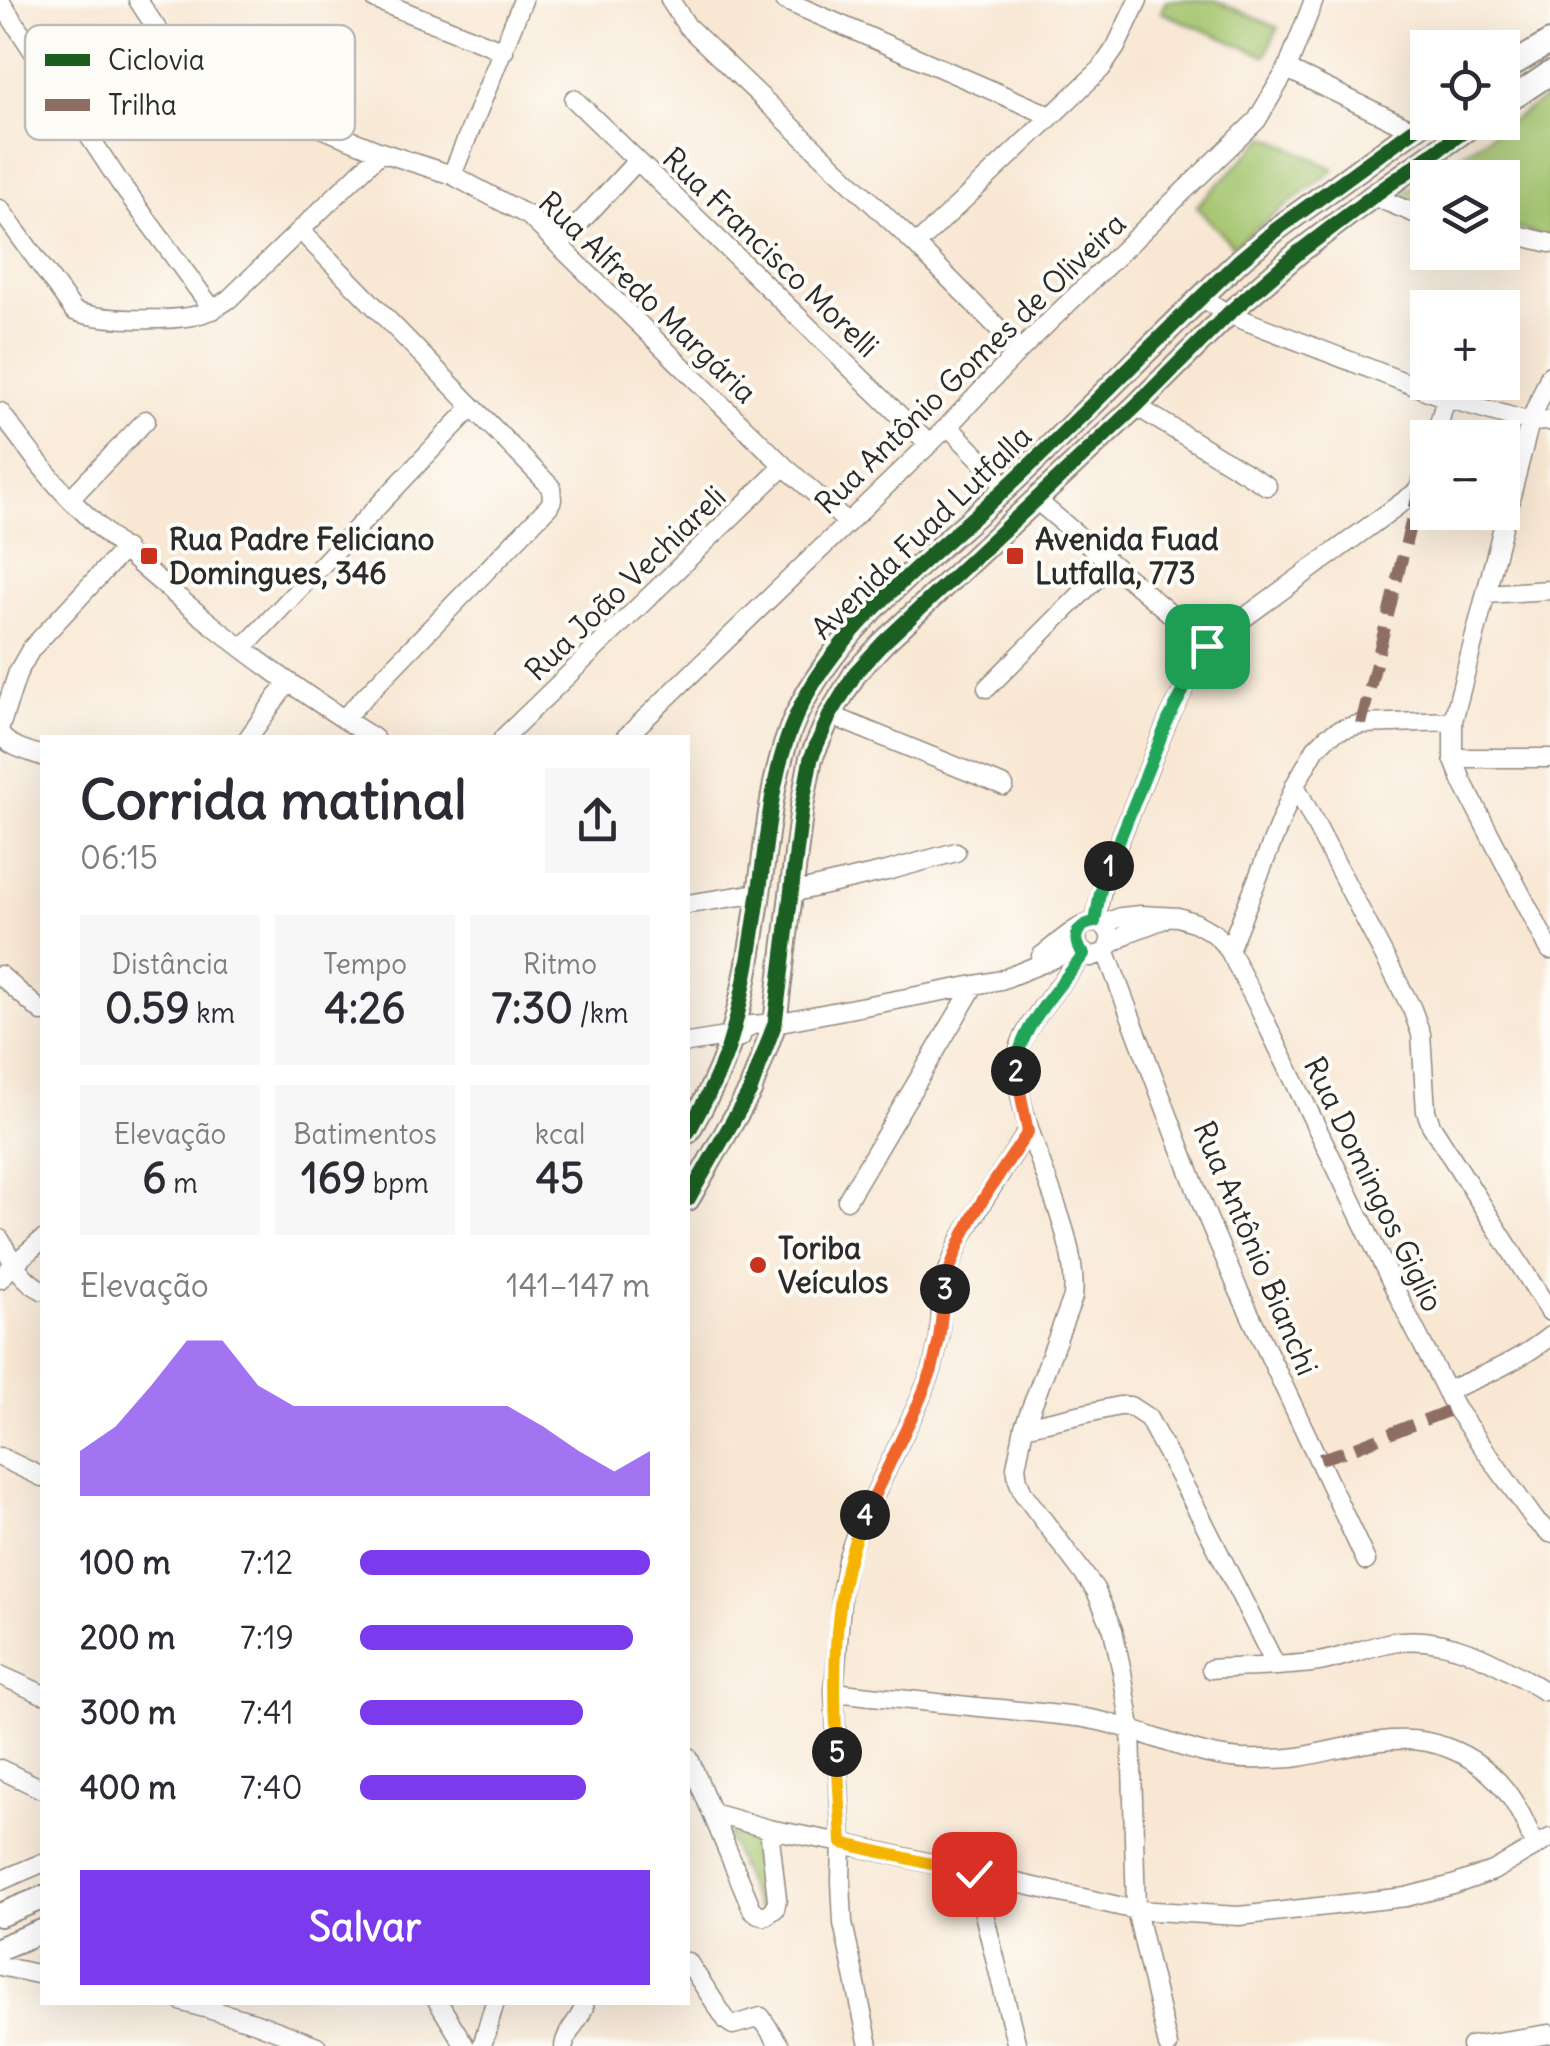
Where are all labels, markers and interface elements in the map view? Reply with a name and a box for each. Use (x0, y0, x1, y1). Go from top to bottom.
legend (25, 25, 355, 140)
map controls (1410, 30, 1520, 530)
button: locate (1410, 30, 1520, 140)
text: Ciclovia (108, 42, 205, 78)
text: Trilha (108, 87, 177, 123)
street label: Rua Francisco Morelli (655, 139, 887, 365)
button: layers (1410, 160, 1520, 270)
street label: Rua Alfredo Margária (531, 183, 765, 411)
street label: Rua Antônio Gomes de Oliveira (807, 204, 1133, 522)
button: + (1410, 290, 1520, 400)
street label: Avenida Fuad Lutfalla (803, 417, 1039, 647)
button: − (1410, 420, 1520, 530)
street label: Rua João Vechiareli (517, 477, 733, 689)
place label: Rua Padre Feliciano Domingues, 346 (169, 520, 434, 592)
place label: Avenida Fuad Lutfalla, 773 (1035, 520, 1219, 592)
marker: Rua Padre Feliciano Domingues, 346 (138, 545, 160, 567)
marker: Avenida Fuad Lutfalla, 773 (1004, 545, 1026, 567)
pin (1165, 604, 1250, 689)
icon: arrive (1180, 619, 1235, 674)
text: Corrida matinal (80, 765, 467, 834)
button: share (545, 768, 650, 873)
text: 06:15 (80, 837, 158, 878)
pin: 1 (1084, 841, 1134, 891)
text: 1 (1103, 848, 1115, 884)
text: Distância (111, 946, 229, 982)
text: Tempo (323, 946, 407, 982)
text: Ritmo (523, 946, 597, 982)
text: 0.59 (105, 982, 190, 1034)
text: 4:26 (324, 982, 406, 1034)
text: 7:30 (491, 982, 573, 1034)
text: km (190, 995, 235, 1031)
text: /km (573, 995, 629, 1031)
pin: 2 (991, 1046, 1041, 1096)
street label: Rua Domingos Giglio (1296, 1050, 1452, 1318)
text: 2 (1008, 1053, 1024, 1089)
street label: Rua Antônio Bianchi (1185, 1115, 1327, 1381)
text: Elevação (114, 1116, 226, 1152)
text: Batimentos (293, 1116, 437, 1152)
text: kcal (535, 1116, 585, 1152)
text: 6 (142, 1152, 167, 1204)
text: 169 (301, 1152, 366, 1204)
text: 45 (536, 1152, 584, 1204)
text: m (167, 1165, 198, 1201)
text: bpm (366, 1165, 429, 1201)
place label: Toriba Veículos (778, 1229, 889, 1301)
marker: Toriba Veículos (747, 1254, 769, 1276)
pin: 3 (920, 1264, 970, 1314)
text: Elevação (80, 1265, 209, 1306)
text: 141–147 m (506, 1265, 650, 1306)
text: 3 (937, 1271, 953, 1307)
pin: 4 (840, 1490, 890, 1540)
text: 4 (857, 1497, 873, 1533)
text: 100 m (80, 1542, 171, 1583)
text: 7:12 (240, 1542, 293, 1583)
text: 200 m (80, 1617, 175, 1658)
text: 7:19 (240, 1617, 294, 1658)
text: 300 m (80, 1692, 176, 1733)
text: 7:41 (240, 1692, 294, 1733)
pin: 5 (812, 1727, 862, 1777)
text: 5 (829, 1734, 845, 1770)
text: 400 m (80, 1767, 176, 1808)
text: 7:40 (240, 1767, 302, 1808)
pin (932, 1832, 1017, 1917)
icon: check (947, 1847, 1002, 1902)
button: Salvar (80, 1870, 650, 1985)

